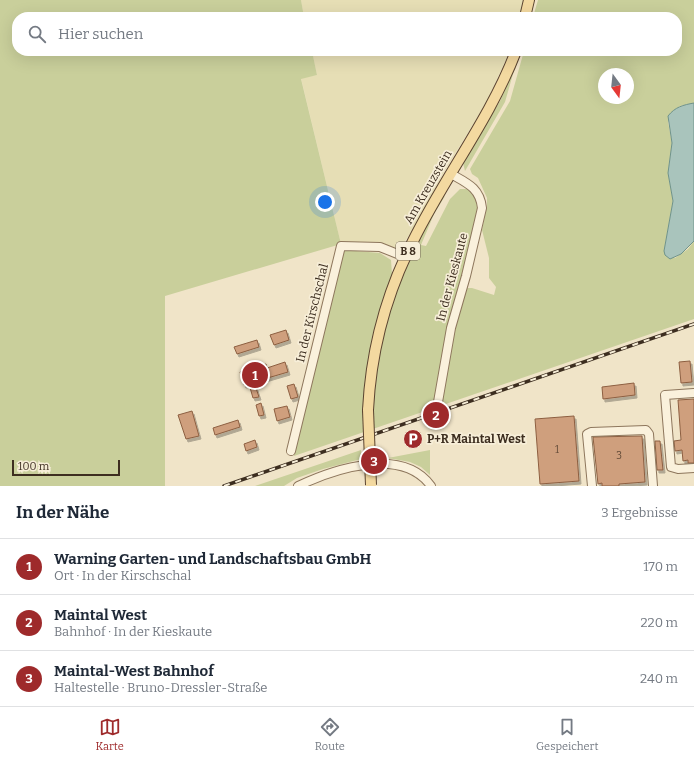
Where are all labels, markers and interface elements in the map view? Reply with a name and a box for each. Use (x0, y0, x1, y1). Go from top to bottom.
search box (12, 12, 682, 56)
icon: search (26, 23, 48, 45)
text: Hier suchen (58, 25, 143, 43)
north arrow (598, 68, 634, 104)
street label: Am Kreuzstein (401, 147, 455, 226)
your location (315, 192, 335, 212)
street label: In der Kieskaute (433, 231, 471, 323)
road number: B 8 (396, 242, 420, 260)
street label: In der Kirschschal (293, 262, 331, 364)
pin: 1 (242, 360, 268, 390)
pin: 2 (423, 400, 449, 430)
parking icon: P+R Maintal West (402, 428, 424, 450)
place label: P+R Maintal West (427, 432, 526, 446)
house number: 1 (555, 444, 559, 456)
pin: 3 (361, 446, 387, 476)
house number: 3 (616, 450, 622, 462)
scale bar (12, 458, 120, 477)
text: 100 m (18, 460, 49, 473)
text: In der Nähe (16, 502, 109, 523)
text: 3 Ergebnisse (601, 505, 678, 520)
text: Warning Garten- und Landschaftsbau GmbH (54, 550, 371, 568)
text: 1 (26, 559, 32, 574)
text: 170 m (643, 559, 678, 574)
text: Ort · In der Kirschschal (54, 568, 191, 583)
text: Maintal West (54, 606, 147, 624)
text: 2 (25, 615, 33, 630)
text: 220 m (641, 615, 678, 630)
text: Bahnhof · In der Kieskaute (54, 624, 212, 639)
text: Maintal-West Bahnhof (54, 662, 214, 680)
text: 3 (25, 671, 33, 686)
text: 240 m (640, 671, 678, 686)
text: Haltestelle · Bruno-Dressler-Straße (54, 680, 267, 695)
tab: Karte (96, 716, 124, 753)
tab: Route (315, 716, 345, 753)
tab: Gespeichert (536, 716, 598, 753)

